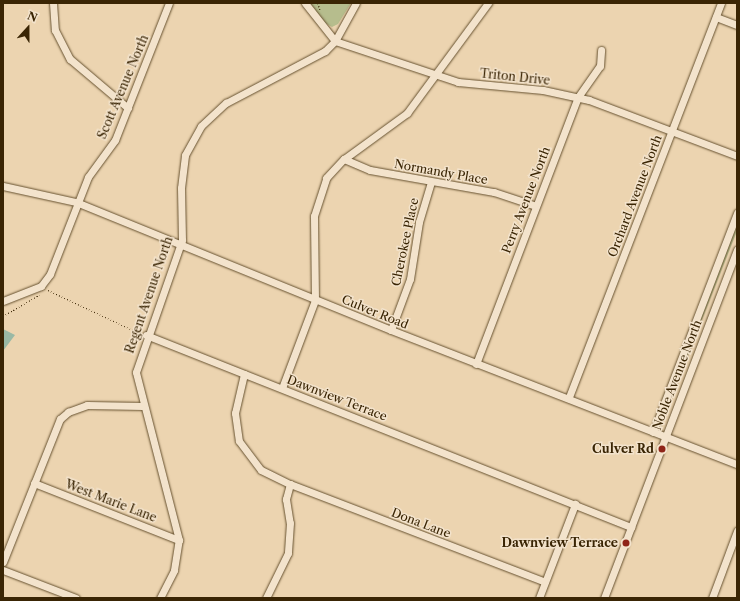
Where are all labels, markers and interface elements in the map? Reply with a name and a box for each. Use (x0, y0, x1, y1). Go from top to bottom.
north arrow (8, 8, 48, 48)
text: N (25, 9, 39, 25)
street label: Scott Avenue North (94, 33, 152, 141)
street label: Triton Drive (479, 66, 551, 88)
street label: Orchard Avenue North (605, 133, 665, 259)
street label: Perry Avenue North (499, 144, 553, 256)
street label: Normandy Place (393, 157, 489, 187)
street label: Cherokee Place (389, 197, 421, 287)
street label: Regent Avenue North (122, 235, 176, 355)
street label: Culver Road (339, 292, 411, 332)
street label: Noble Avenue North (649, 318, 705, 432)
street label: Dawnview Terrace (285, 372, 389, 424)
place label: Culver Rd (592, 442, 654, 456)
marker: Culver Rd (657, 444, 667, 454)
street label: West Marie Lane (63, 477, 159, 525)
street label: Dona Lane (389, 505, 453, 541)
place label: Dawnview Terrace (501, 536, 618, 550)
marker: Dawnview Terrace (621, 538, 631, 548)

